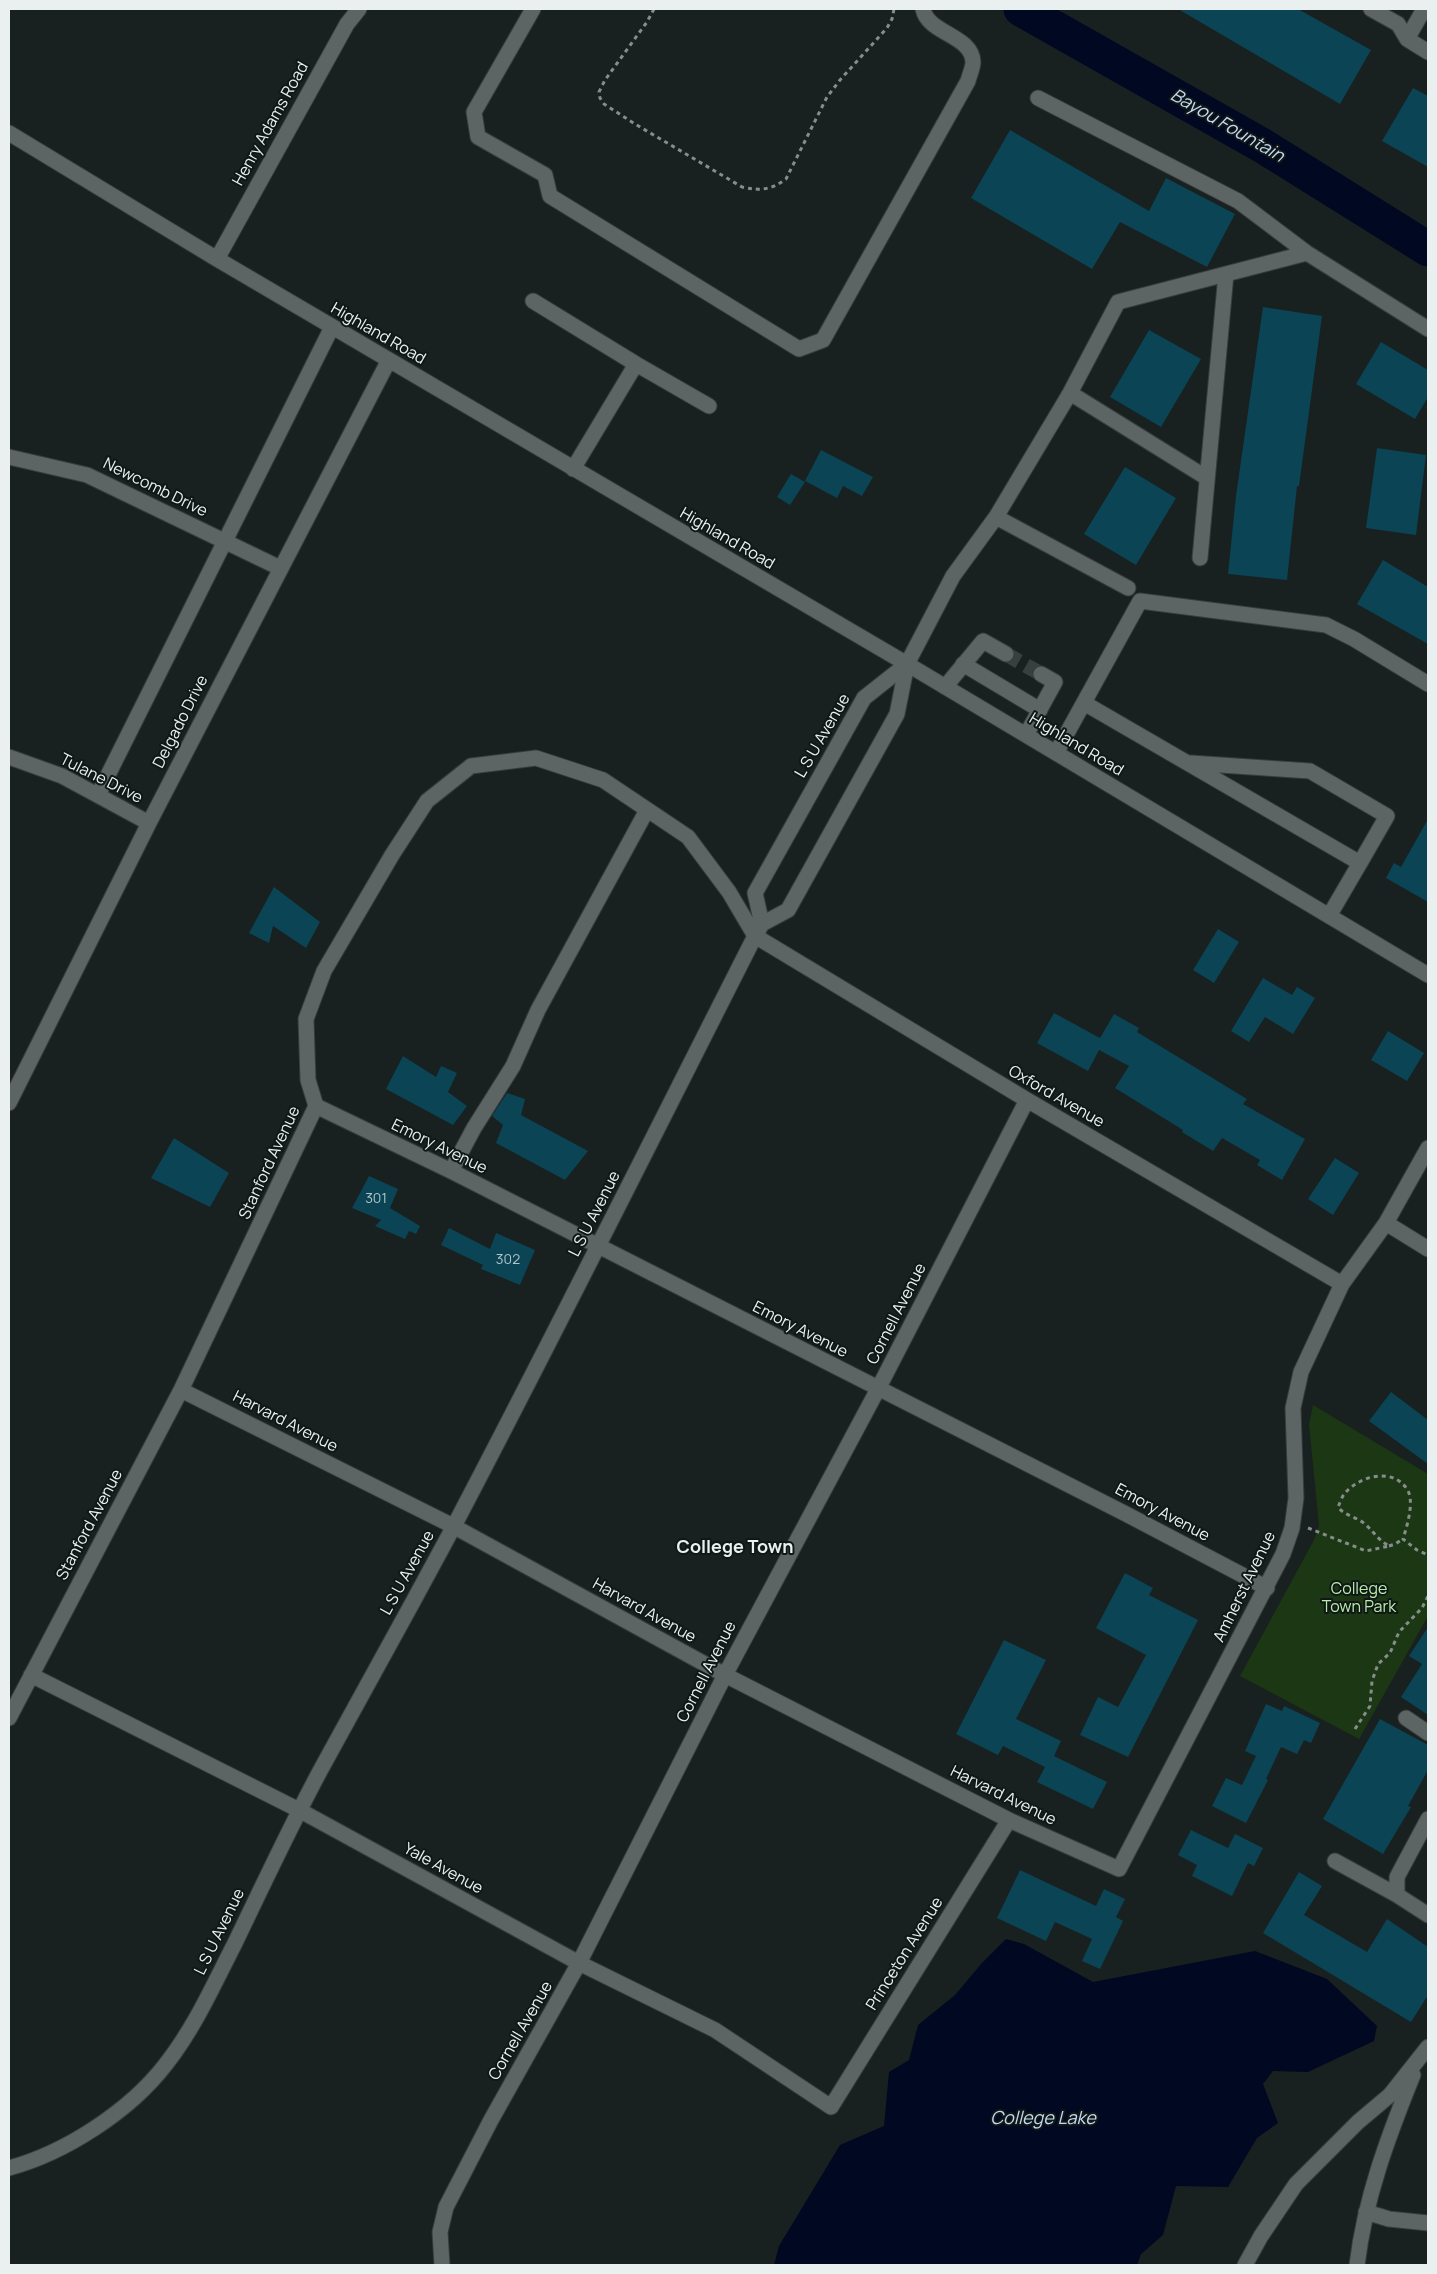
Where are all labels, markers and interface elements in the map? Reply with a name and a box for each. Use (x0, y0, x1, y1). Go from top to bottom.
street label: Henry Adams Road (229, 59, 313, 189)
water label: Bayou Fountain (1166, 85, 1288, 167)
street label: Highland Road (327, 299, 429, 369)
street label: Newcomb Drive (100, 454, 210, 522)
street label: Highland Road (676, 504, 778, 574)
street label: Delgado Drive (149, 672, 213, 772)
street label: L S U Avenue (791, 691, 855, 781)
street label: Highland Road (1025, 709, 1127, 781)
street label: Tulane Drive (56, 750, 146, 808)
street label: Oxford Avenue (1005, 1062, 1107, 1132)
street label: Stanford Avenue (235, 1103, 305, 1223)
street label: Emory Avenue (388, 1116, 490, 1178)
street label: L S U Avenue (565, 1168, 625, 1260)
house number: 301 (365, 1191, 387, 1207)
house number: 302 (496, 1252, 520, 1268)
street label: Cornell Avenue (863, 1260, 931, 1368)
street label: Emory Avenue (749, 1298, 851, 1362)
street label: Harvard Avenue (229, 1387, 341, 1457)
street label: Stanford Avenue (53, 1466, 127, 1584)
street label: Emory Avenue (1112, 1480, 1212, 1546)
street label: L S U Avenue (377, 1527, 439, 1619)
street label: Amherst Avenue (1210, 1529, 1280, 1645)
district label: College Town (677, 1537, 793, 1559)
street label: Harvard Avenue (589, 1575, 699, 1647)
park label: College Town Park (1322, 1580, 1396, 1618)
street label: Cornell Avenue (673, 1618, 741, 1726)
street label: Harvard Avenue (947, 1762, 1059, 1830)
street label: Yale Avenue (400, 1839, 486, 1899)
street label: L S U Avenue (191, 1886, 249, 1978)
street label: Princeton Avenue (863, 1894, 947, 2014)
street label: Cornell Avenue (485, 1978, 557, 2084)
water label: College Lake (990, 2108, 1096, 2130)

